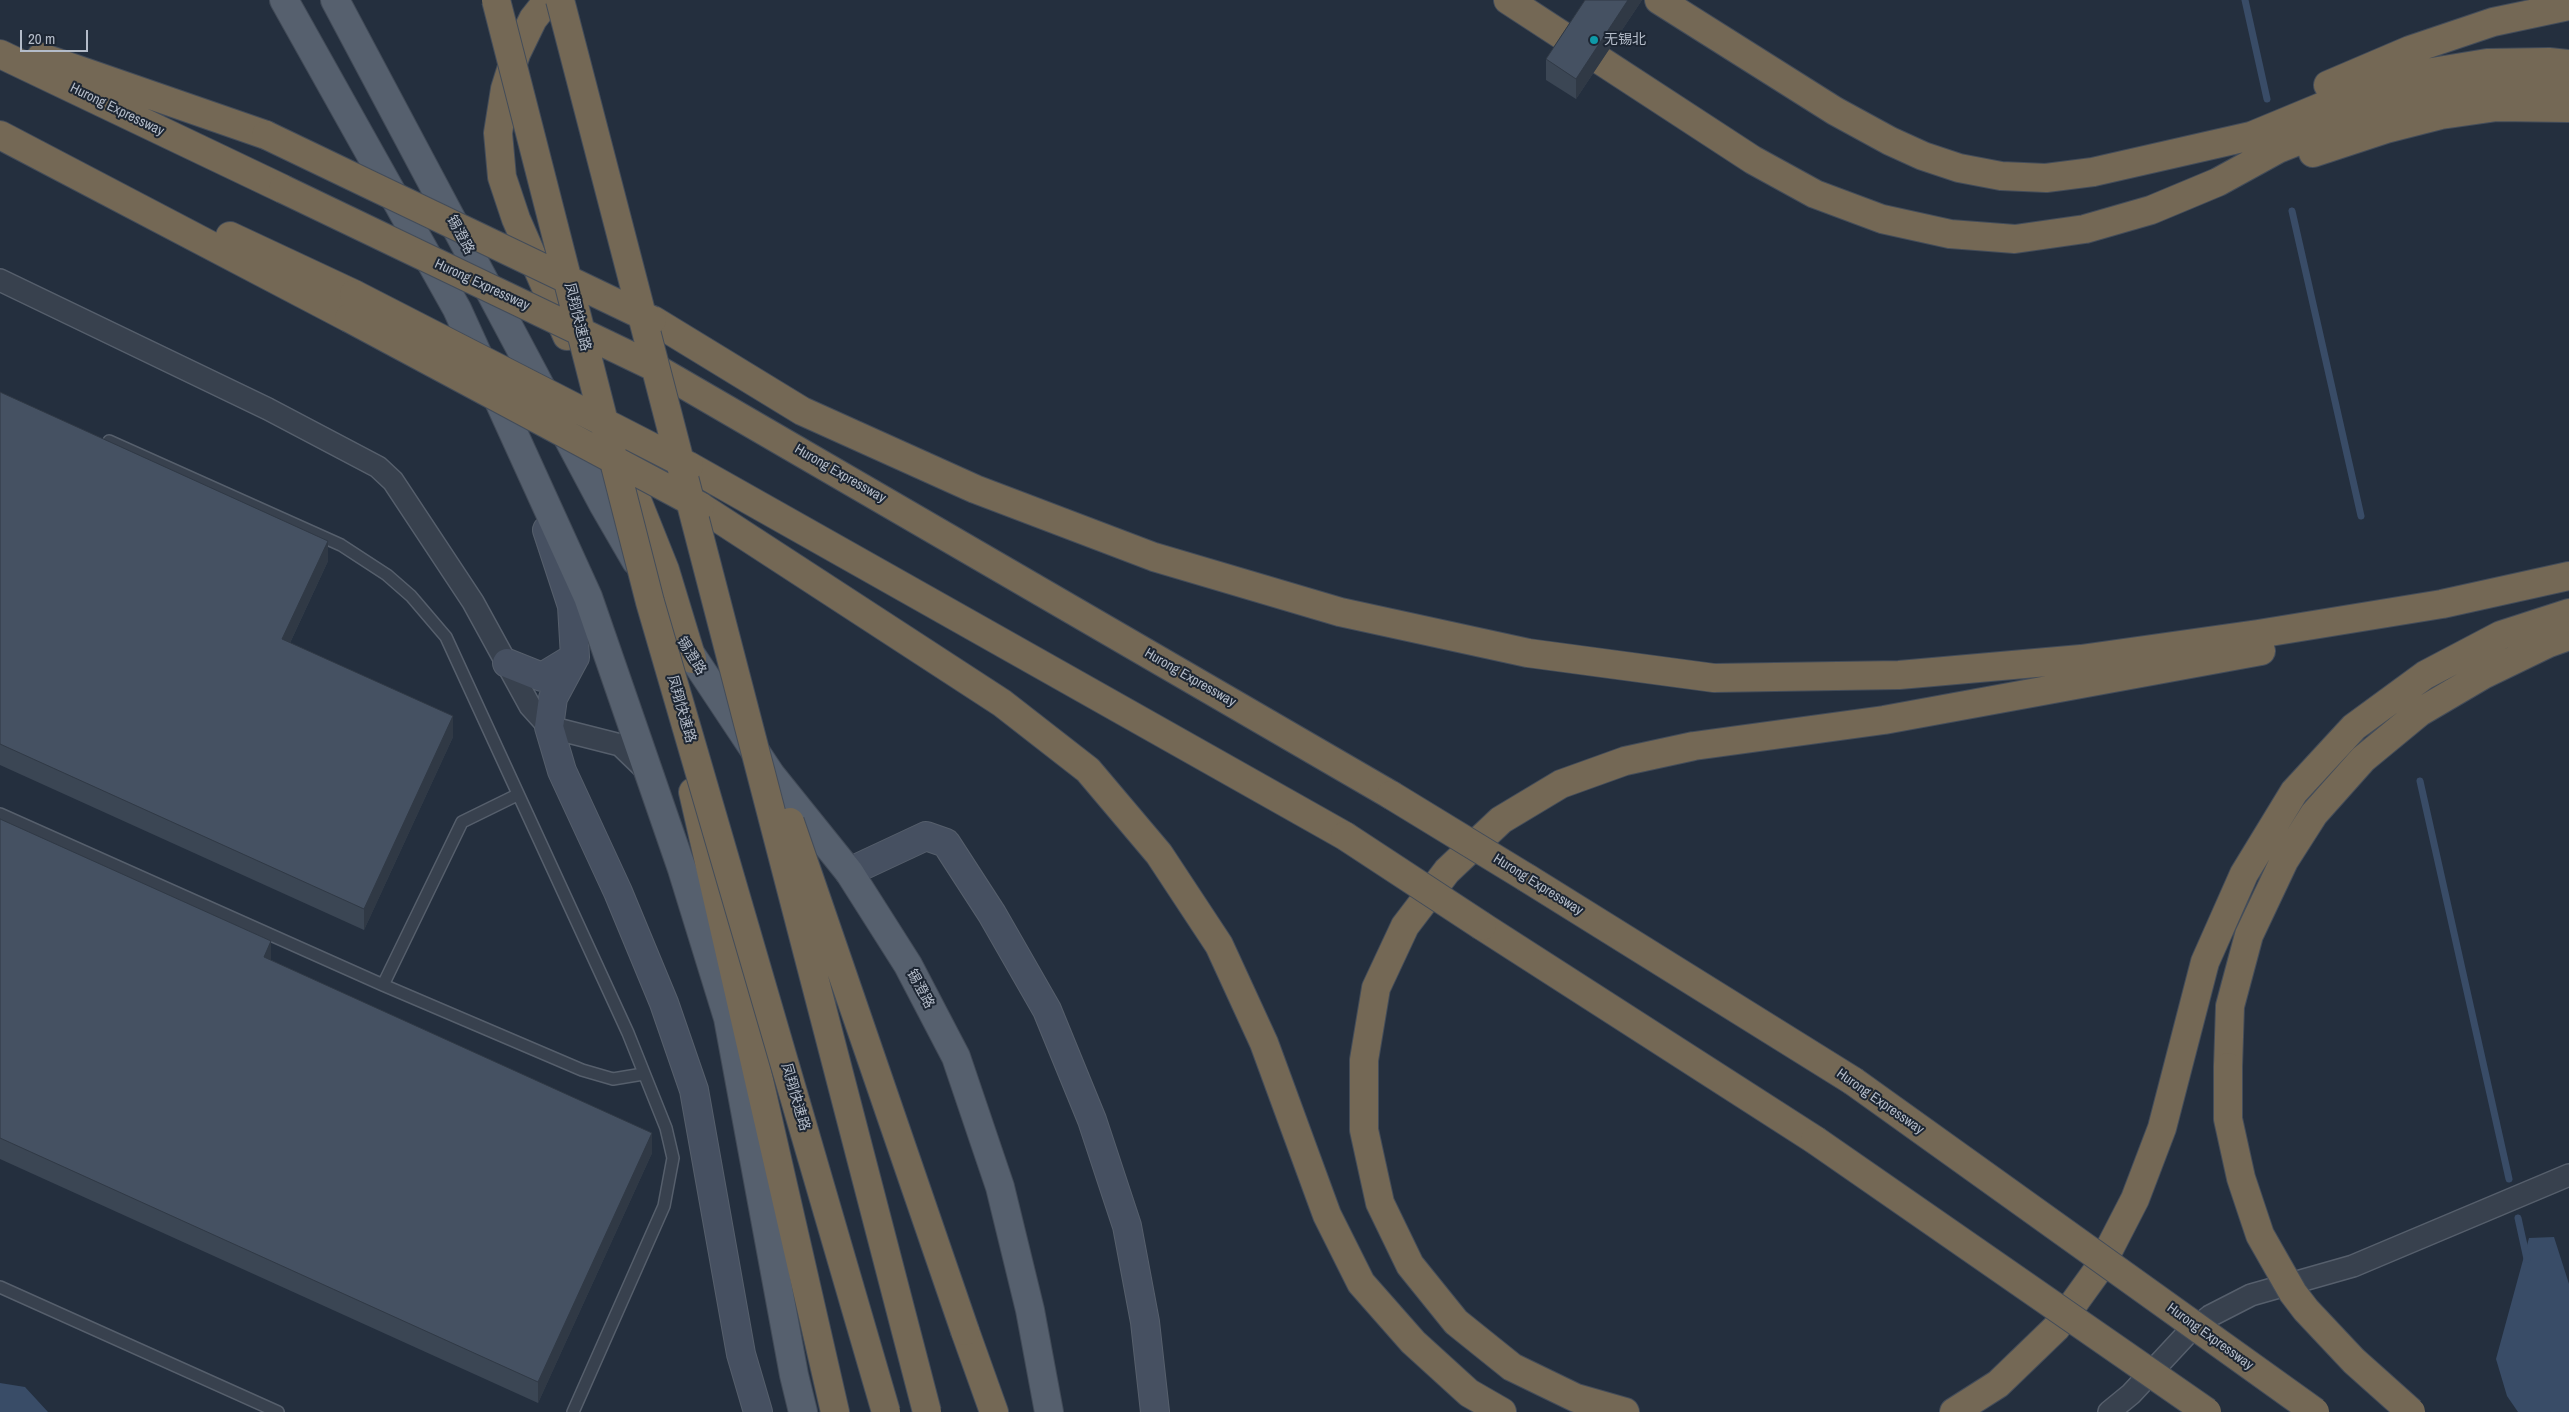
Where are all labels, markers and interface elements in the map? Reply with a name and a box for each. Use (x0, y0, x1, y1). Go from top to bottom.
scale bar (22, 20, 90, 52)
text: 20 m (28, 28, 55, 49)
place label: 无锡北 (1604, 32, 1646, 48)
marker: 无锡北 (1588, 34, 1600, 46)
street label: Hurong Expressway (67, 80, 167, 140)
street label: 锡澄路 (443, 213, 477, 257)
street label: Hurong Expressway (432, 256, 532, 314)
street label: 凤翔快速路 (560, 281, 594, 353)
street label: Hurong Expressway (791, 441, 889, 507)
street label: 锡澄路 (673, 634, 709, 678)
street label: Hurong Expressway (1141, 645, 1239, 711)
street label: 凤翔快速路 (663, 673, 699, 745)
street label: Hurong Expressway (1490, 851, 1586, 919)
street label: 锡澄路 (903, 967, 937, 1011)
street label: 凤翔快速路 (777, 1061, 813, 1133)
street label: Hurong Expressway (1833, 1066, 1927, 1138)
street label: Hurong Expressway (2164, 1300, 2256, 1374)

